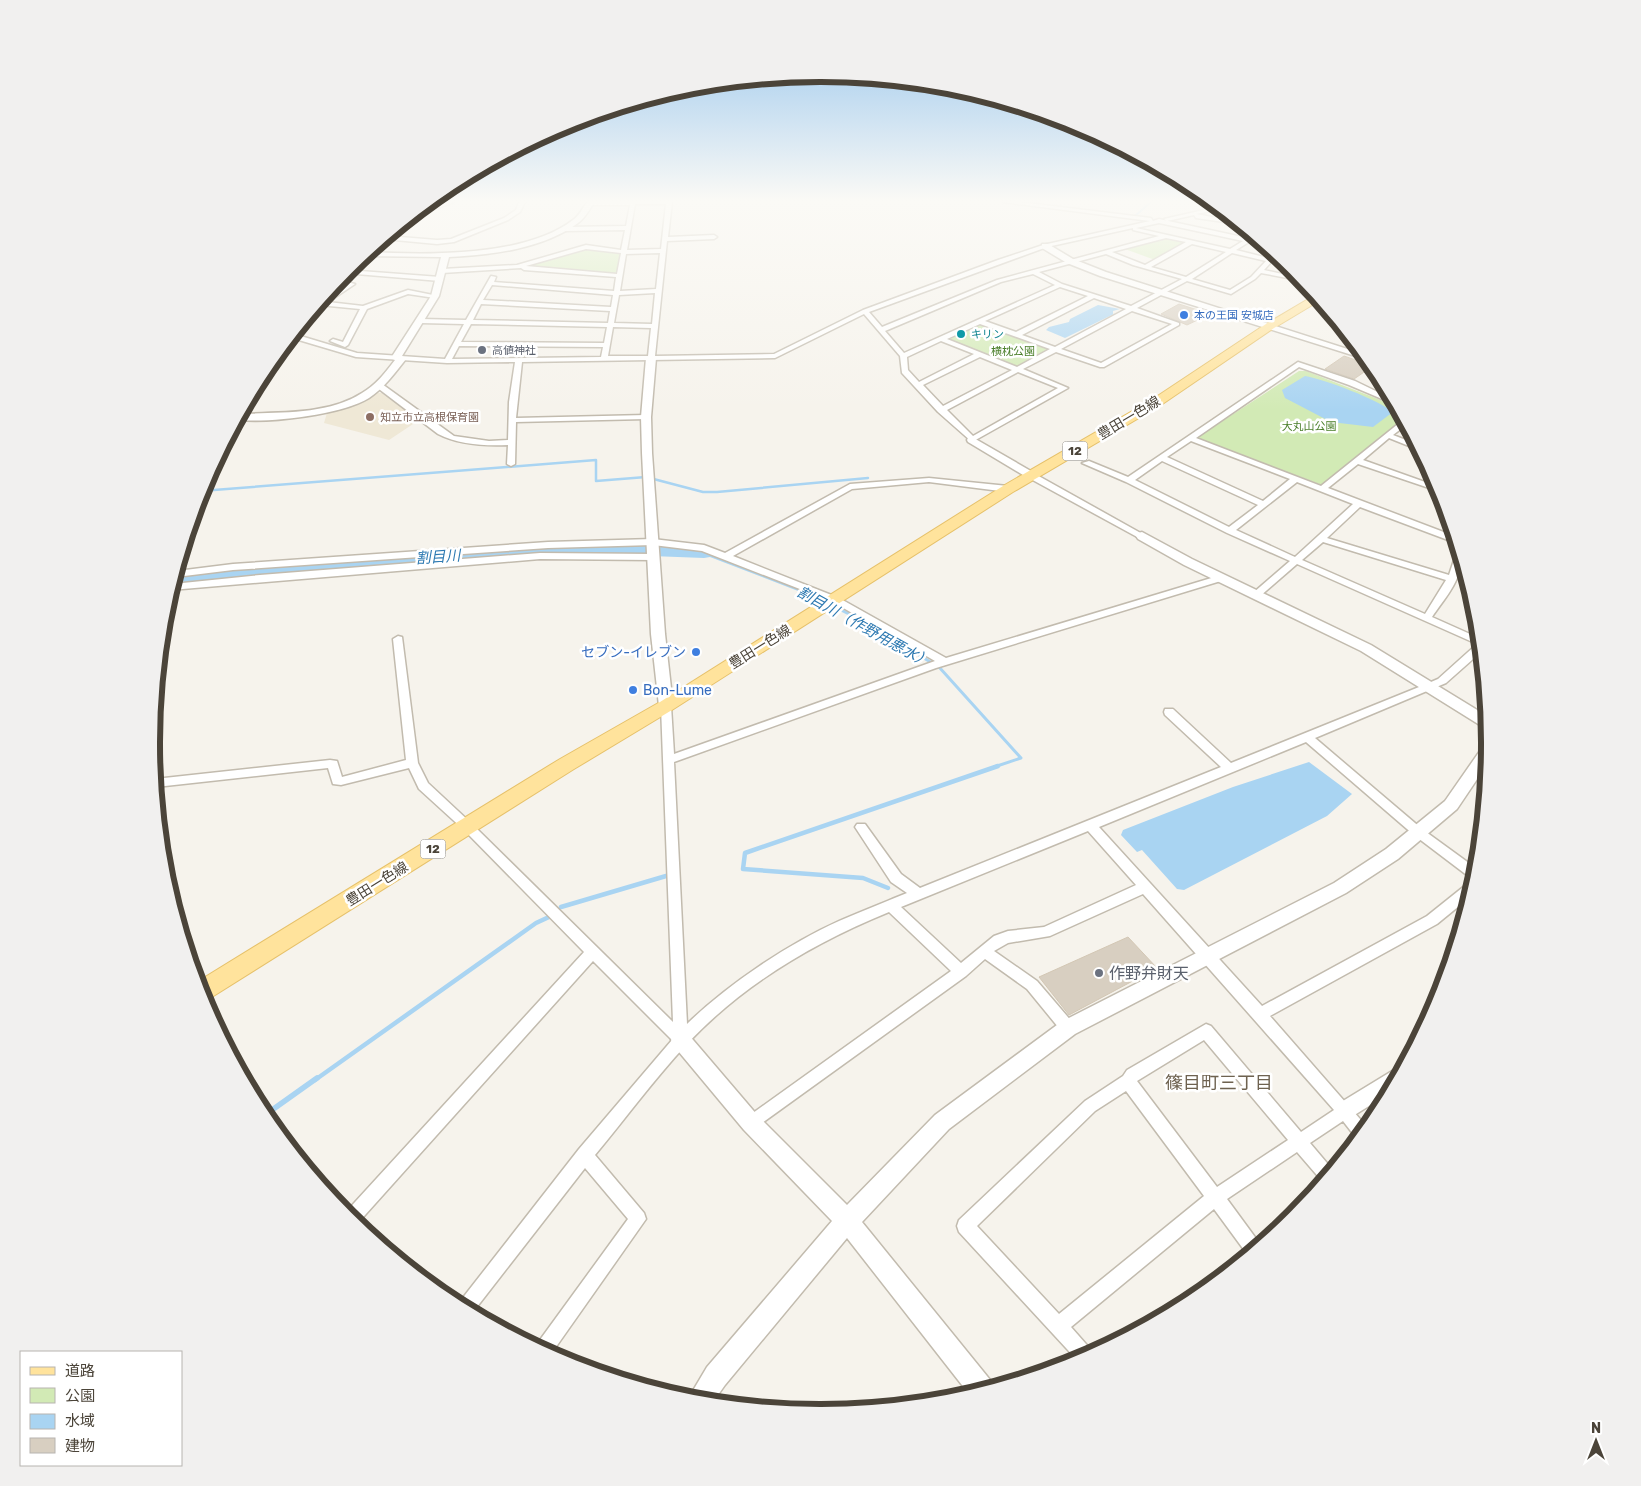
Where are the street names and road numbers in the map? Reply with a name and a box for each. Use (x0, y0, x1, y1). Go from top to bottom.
street label: 豊田一色線 (1095, 393, 1163, 443)
road number: 12 (1062, 442, 1088, 461)
street label: 豊田一色線 (726, 621, 794, 673)
road number: 12 (420, 840, 446, 859)
street label: 豊田一色線 (343, 858, 411, 910)

